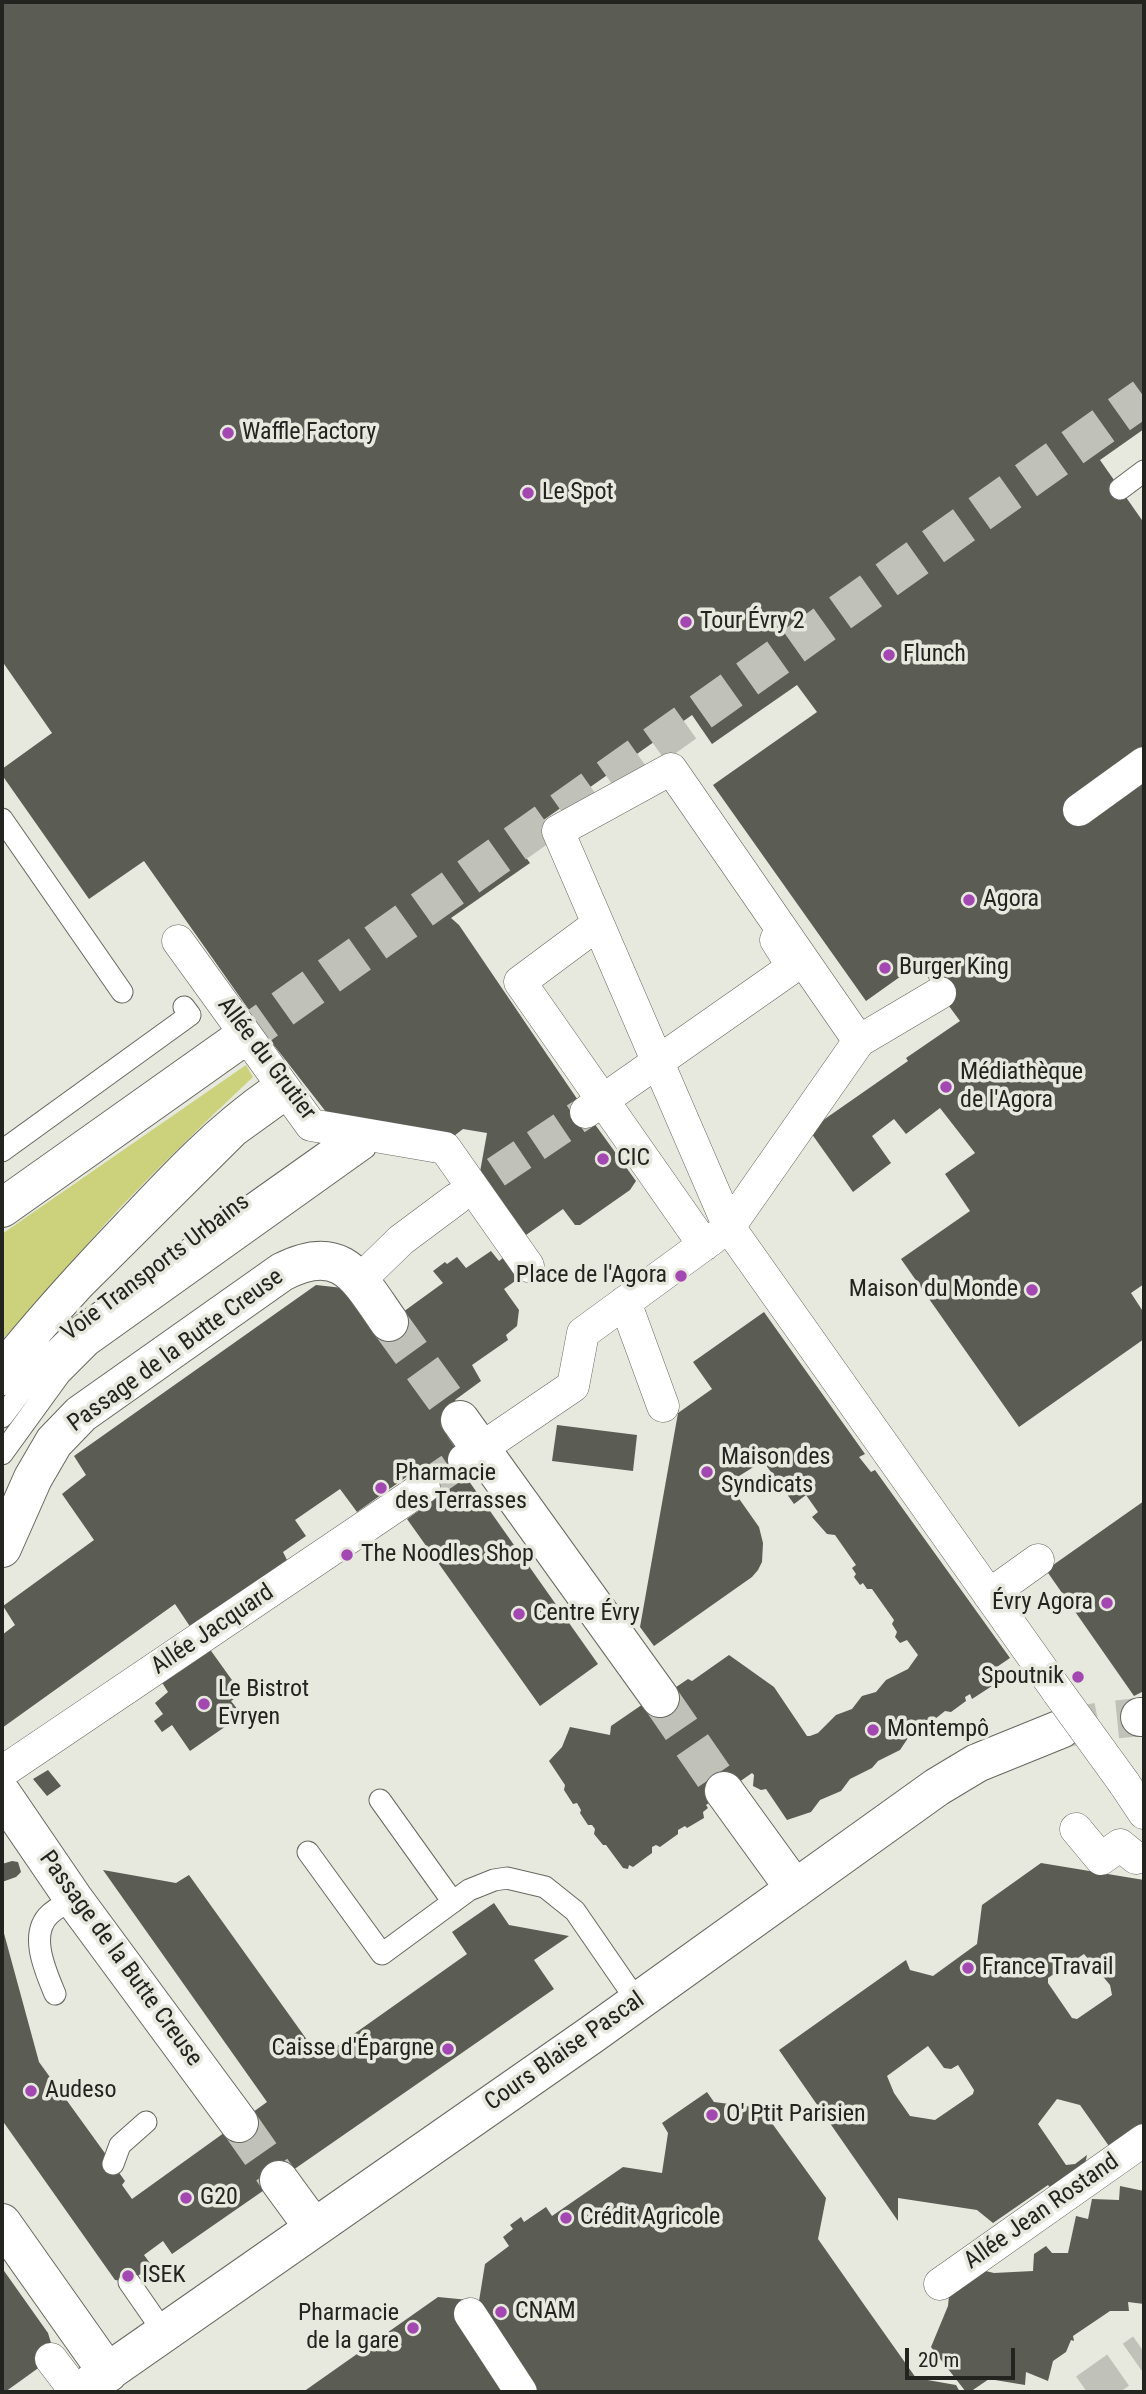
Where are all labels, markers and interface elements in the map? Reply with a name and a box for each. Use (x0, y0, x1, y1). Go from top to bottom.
place label: Waffle Factory (242, 419, 376, 447)
marker: Waffle Factory (220, 425, 236, 441)
place label: Le Spot (542, 479, 614, 507)
marker: Le Spot (520, 485, 536, 501)
place label: Tour Évry 2 (700, 608, 805, 636)
marker: Tour Évry 2 (678, 614, 694, 630)
place label: Flunch (903, 641, 966, 669)
marker: Flunch (881, 647, 897, 663)
place label: Agora (983, 886, 1039, 914)
marker: Agora (961, 892, 977, 908)
place label: Burger King (899, 954, 1009, 982)
marker: Burger King (877, 960, 893, 976)
street label: Allée du Grutier (211, 992, 321, 1126)
place label: Médiathèque de l'Agora (960, 1059, 1083, 1115)
marker: Médiathèque de l'Agora (938, 1079, 954, 1095)
place label: CIC (617, 1145, 650, 1173)
marker: CIC (595, 1151, 611, 1167)
street label: Voie Transports Urbains (57, 1188, 255, 1348)
place label: Place de l'Agora (516, 1262, 667, 1290)
street label: Passage de la Butte Creuse (63, 1263, 289, 1439)
marker: Place de l'Agora (673, 1268, 689, 1284)
place label: Maison du Monde (849, 1276, 1018, 1304)
marker: Maison du Monde (1024, 1282, 1040, 1298)
place label: Maison des Syndicats (721, 1444, 830, 1500)
place label: Pharmacie des Terrasses (395, 1460, 527, 1516)
marker: Maison des Syndicats (699, 1464, 715, 1480)
marker: Pharmacie des Terrasses (373, 1480, 389, 1496)
place label: The Noodles Shop (361, 1541, 534, 1569)
marker: The Noodles Shop (339, 1547, 355, 1563)
street label: Allée Jacquard (146, 1579, 280, 1681)
place label: Évry Agora (992, 1589, 1093, 1617)
marker: Évry Agora (1099, 1595, 1115, 1611)
place label: Centre Évry (533, 1600, 640, 1628)
marker: Centre Évry (511, 1606, 527, 1622)
place label: Spoutnik (981, 1663, 1064, 1691)
marker: Spoutnik (1070, 1669, 1086, 1685)
place label: Le Bistrot Evryen (218, 1676, 309, 1732)
marker: Le Bistrot Evryen (196, 1696, 212, 1712)
place label: Montempô (887, 1716, 989, 1744)
marker: Montempô (865, 1722, 881, 1738)
street label: Passage de la Butte Creuse (32, 1846, 208, 2072)
place label: France Travail (982, 1954, 1113, 1982)
marker: France Travail (960, 1960, 976, 1976)
street label: Cours Blaise Pascal (480, 1986, 650, 2118)
place label: Caisse d'Épargne (272, 2035, 434, 2063)
marker: Caisse d'Épargne (440, 2041, 456, 2057)
place label: Audeso (45, 2077, 116, 2105)
marker: Audeso (23, 2083, 39, 2099)
place label: O' Ptit Parisien (726, 2101, 866, 2129)
marker: O' Ptit Parisien (704, 2107, 720, 2123)
street label: Allée Jean Rostand (959, 2148, 1125, 2276)
place label: G20 (200, 2184, 238, 2212)
marker: G20 (178, 2190, 194, 2206)
place label: Crédit Agricole (580, 2204, 720, 2232)
marker: Crédit Agricole (558, 2210, 574, 2226)
place label: ISEK (142, 2262, 185, 2290)
marker: ISEK (120, 2268, 136, 2284)
place label: CNAM (515, 2298, 576, 2326)
place label: Pharmacie de la gare (298, 2300, 399, 2356)
marker: CNAM (493, 2304, 509, 2320)
marker: Pharmacie de la gare (405, 2320, 421, 2336)
scale bar (908, 2334, 1018, 2378)
text: 20 m (918, 2348, 959, 2372)

